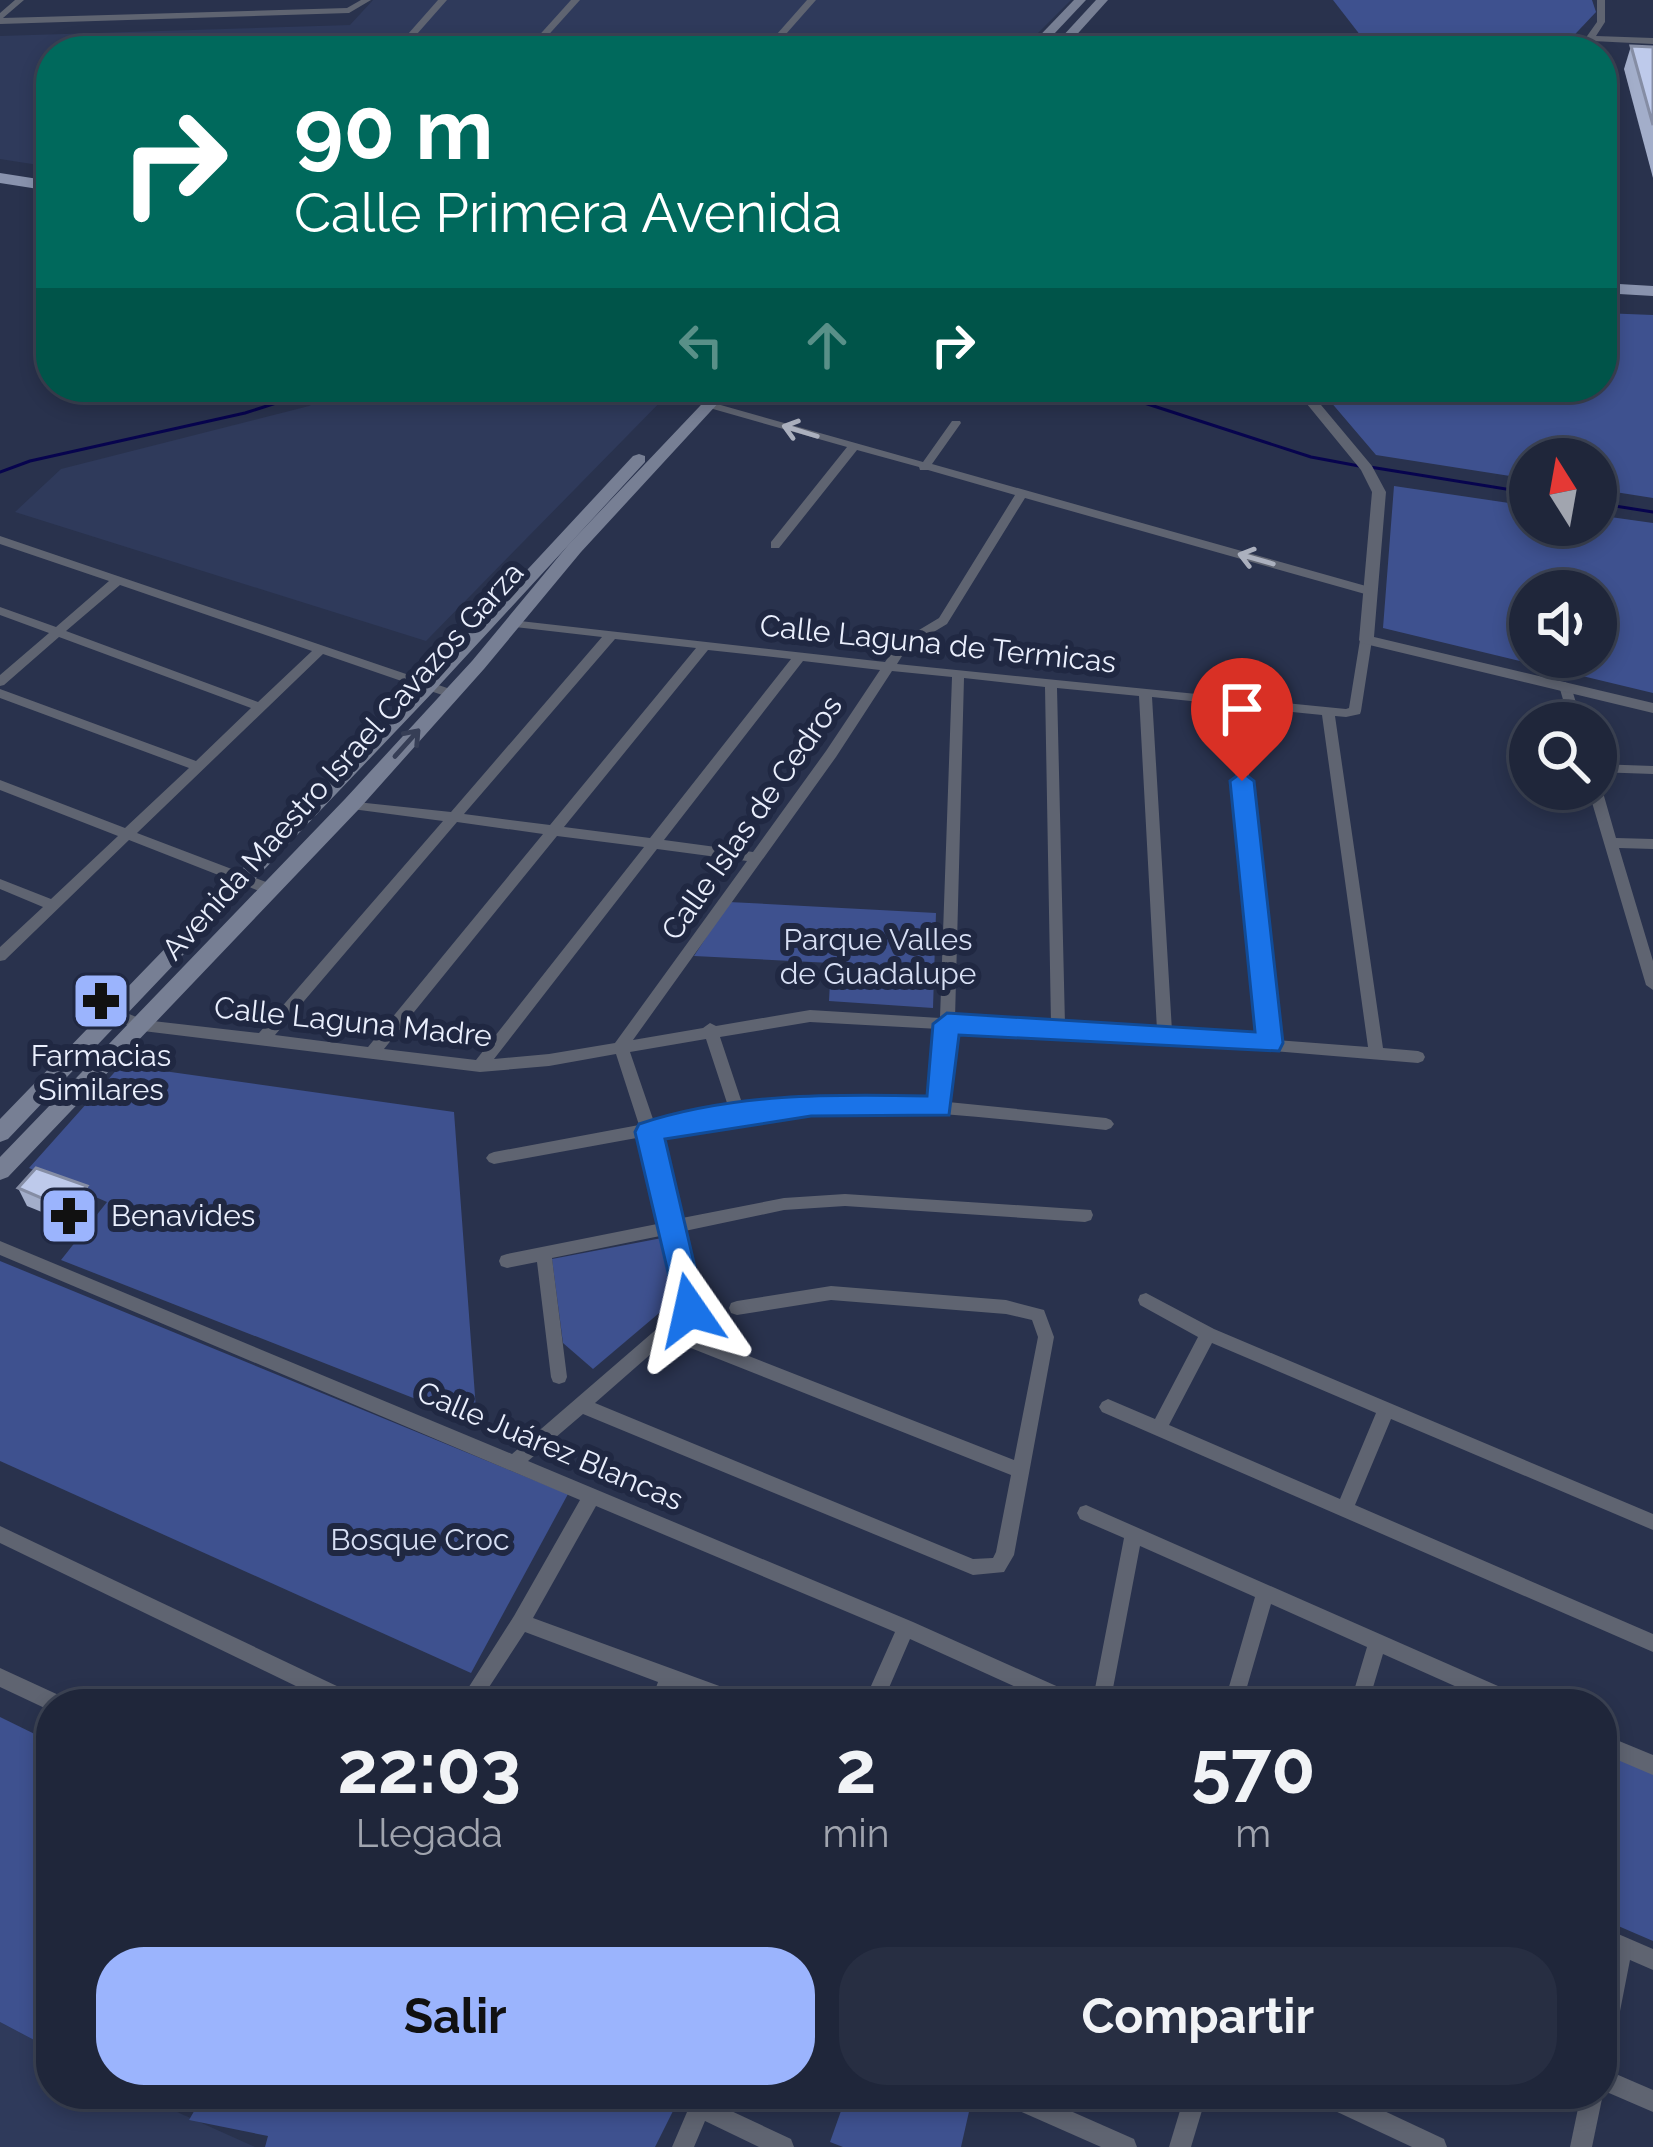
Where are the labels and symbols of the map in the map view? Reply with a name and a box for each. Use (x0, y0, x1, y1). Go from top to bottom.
one-way arrow (782, 419, 820, 441)
north arrow (1509, 438, 1617, 546)
one-way arrow (1238, 547, 1276, 569)
street label: Avenida Maestro Israel Cavazos Garza (155, 555, 530, 967)
street label: Calle Laguna de Termicas (758, 607, 1118, 680)
pin (1191, 658, 1293, 781)
street label: Calle Islas de Cedros (654, 689, 849, 947)
one-way arrow (393, 729, 420, 759)
park label: Parque Valles de Guadalupe (780, 922, 976, 991)
pharmacy icon: Farmacias Similares (70, 970, 132, 1032)
street label: Calle Laguna Madre (212, 990, 494, 1053)
place label: Farmacias Similares (31, 1038, 171, 1107)
pharmacy icon: Benavides (38, 1185, 100, 1247)
place label: Benavides (111, 1198, 255, 1233)
position arrow (627, 1247, 753, 1373)
street label: Calle Juárez Blancas (412, 1374, 688, 1517)
park label: Bosque Croc (331, 1522, 509, 1557)

